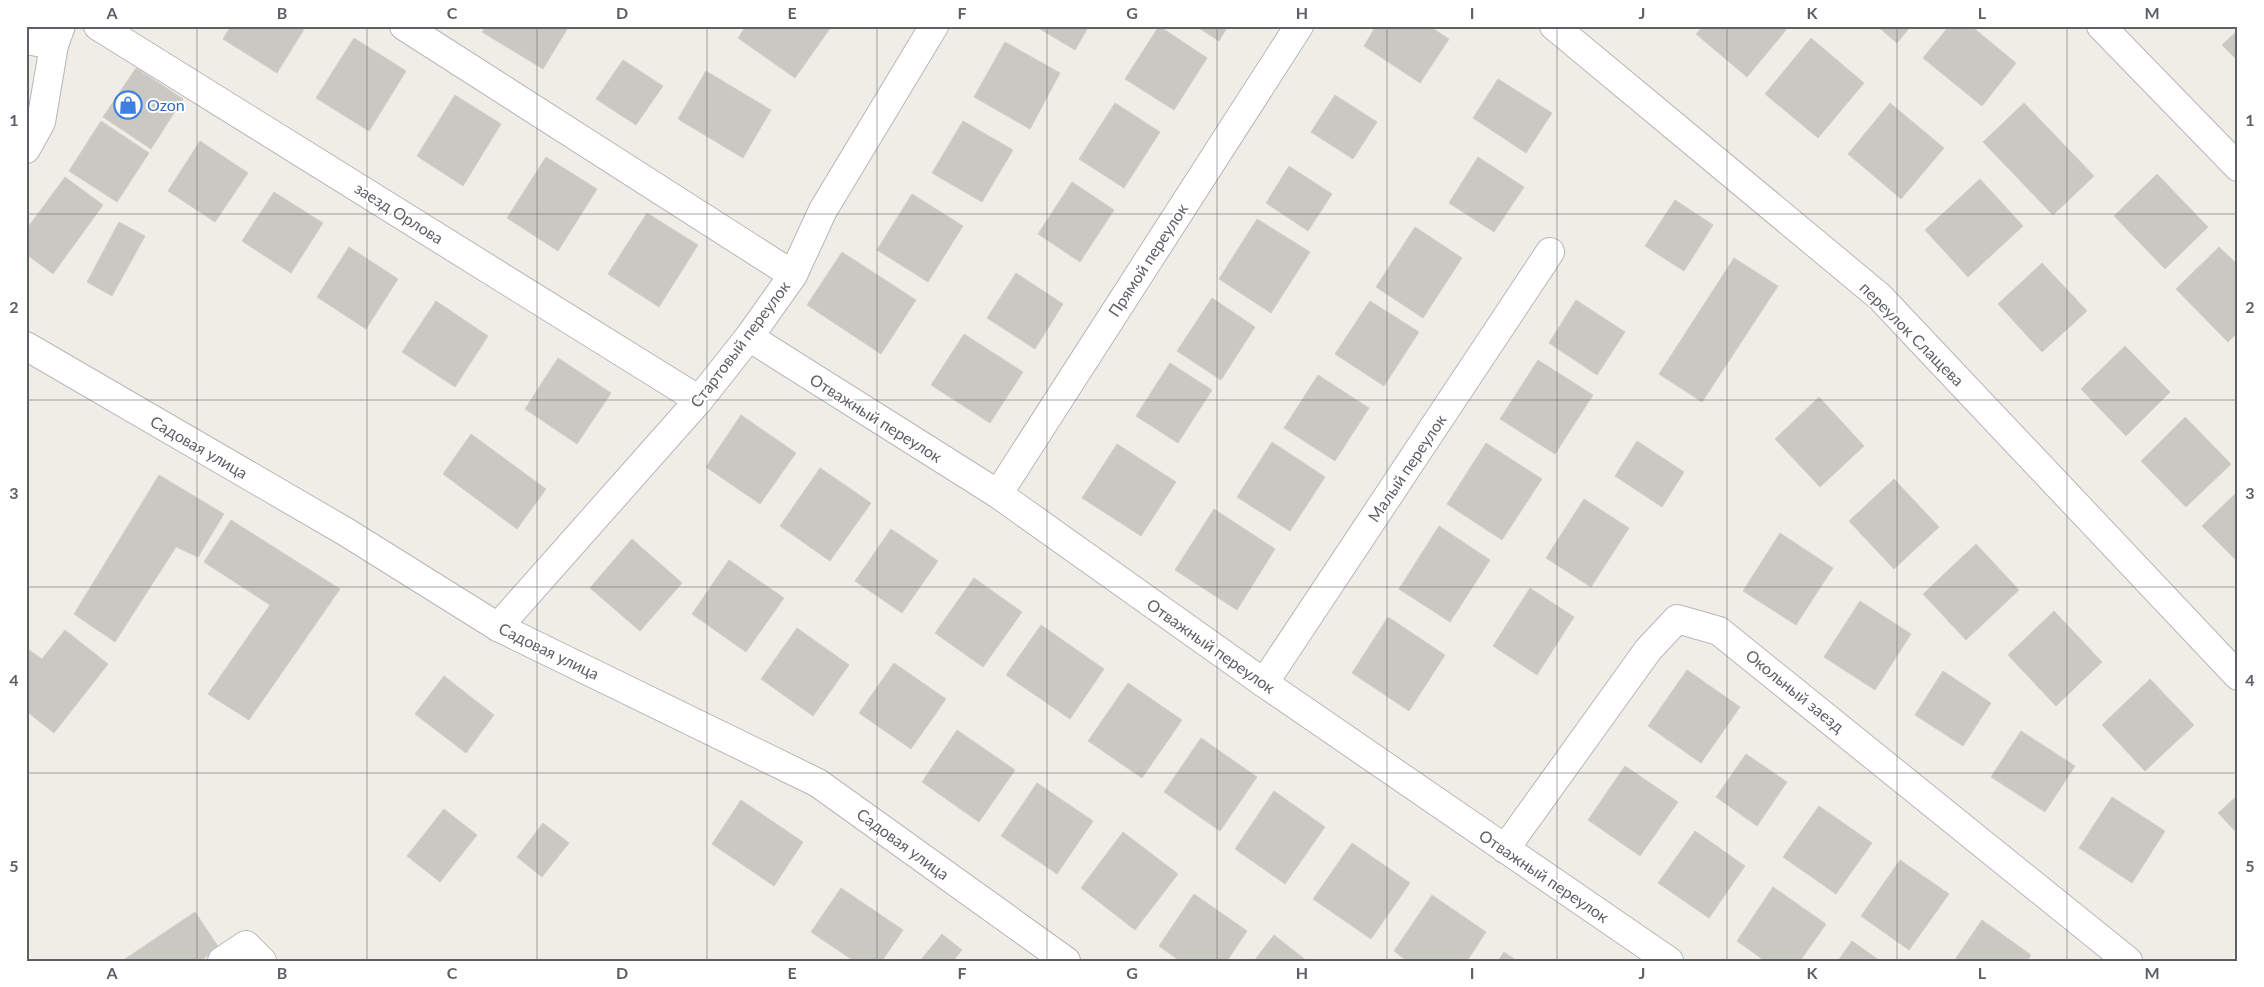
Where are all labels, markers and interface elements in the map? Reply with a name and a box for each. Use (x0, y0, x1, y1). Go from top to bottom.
text: A (105, 3, 118, 22)
text: B (277, 3, 287, 22)
text: C (447, 3, 458, 22)
text: D (616, 3, 628, 22)
text: E (787, 3, 797, 22)
text: F (957, 3, 967, 22)
text: G (1126, 3, 1138, 22)
text: H (1296, 3, 1308, 22)
text: I (1470, 3, 1474, 22)
text: J (1639, 3, 1645, 22)
text: K (1807, 3, 1819, 22)
text: L (1978, 3, 1987, 22)
text: M (2144, 3, 2160, 22)
shop icon: Ozon (113, 90, 143, 120)
place label: Ozon (147, 95, 185, 114)
text: 1 (9, 110, 19, 129)
text: 1 (2245, 110, 2255, 129)
street label: заезд Орлова (352, 178, 447, 247)
street label: Прямой переулок (1104, 199, 1192, 320)
street label: Стартовый переулок (686, 276, 794, 411)
street label: переулок Слащева (1856, 278, 1968, 390)
text: 2 (9, 297, 19, 316)
text: 2 (2245, 297, 2255, 316)
street label: Отважный переулок (807, 369, 946, 466)
street label: Малый переулок (1364, 410, 1450, 525)
street label: Садовая улица (147, 411, 251, 482)
text: 3 (9, 483, 19, 502)
text: 3 (2245, 483, 2255, 502)
street label: Отважный переулок (1144, 594, 1280, 697)
street label: Садовая улица (496, 618, 602, 683)
street label: Окольный заезд (1742, 645, 1848, 736)
text: 4 (9, 670, 19, 689)
text: 4 (2245, 670, 2255, 689)
street label: Садовая улица (854, 804, 953, 883)
street label: Отважный переулок (1476, 825, 1613, 926)
text: 5 (9, 856, 19, 875)
text: 5 (2245, 856, 2255, 875)
text: A (105, 963, 118, 982)
text: B (277, 963, 287, 982)
text: C (447, 963, 458, 982)
text: D (616, 963, 628, 982)
text: E (787, 963, 797, 982)
text: F (957, 963, 967, 982)
text: G (1126, 963, 1138, 982)
text: H (1296, 963, 1308, 982)
text: I (1470, 963, 1474, 982)
text: J (1639, 963, 1645, 982)
text: K (1807, 963, 1819, 982)
text: L (1978, 963, 1987, 982)
text: M (2144, 963, 2160, 982)

